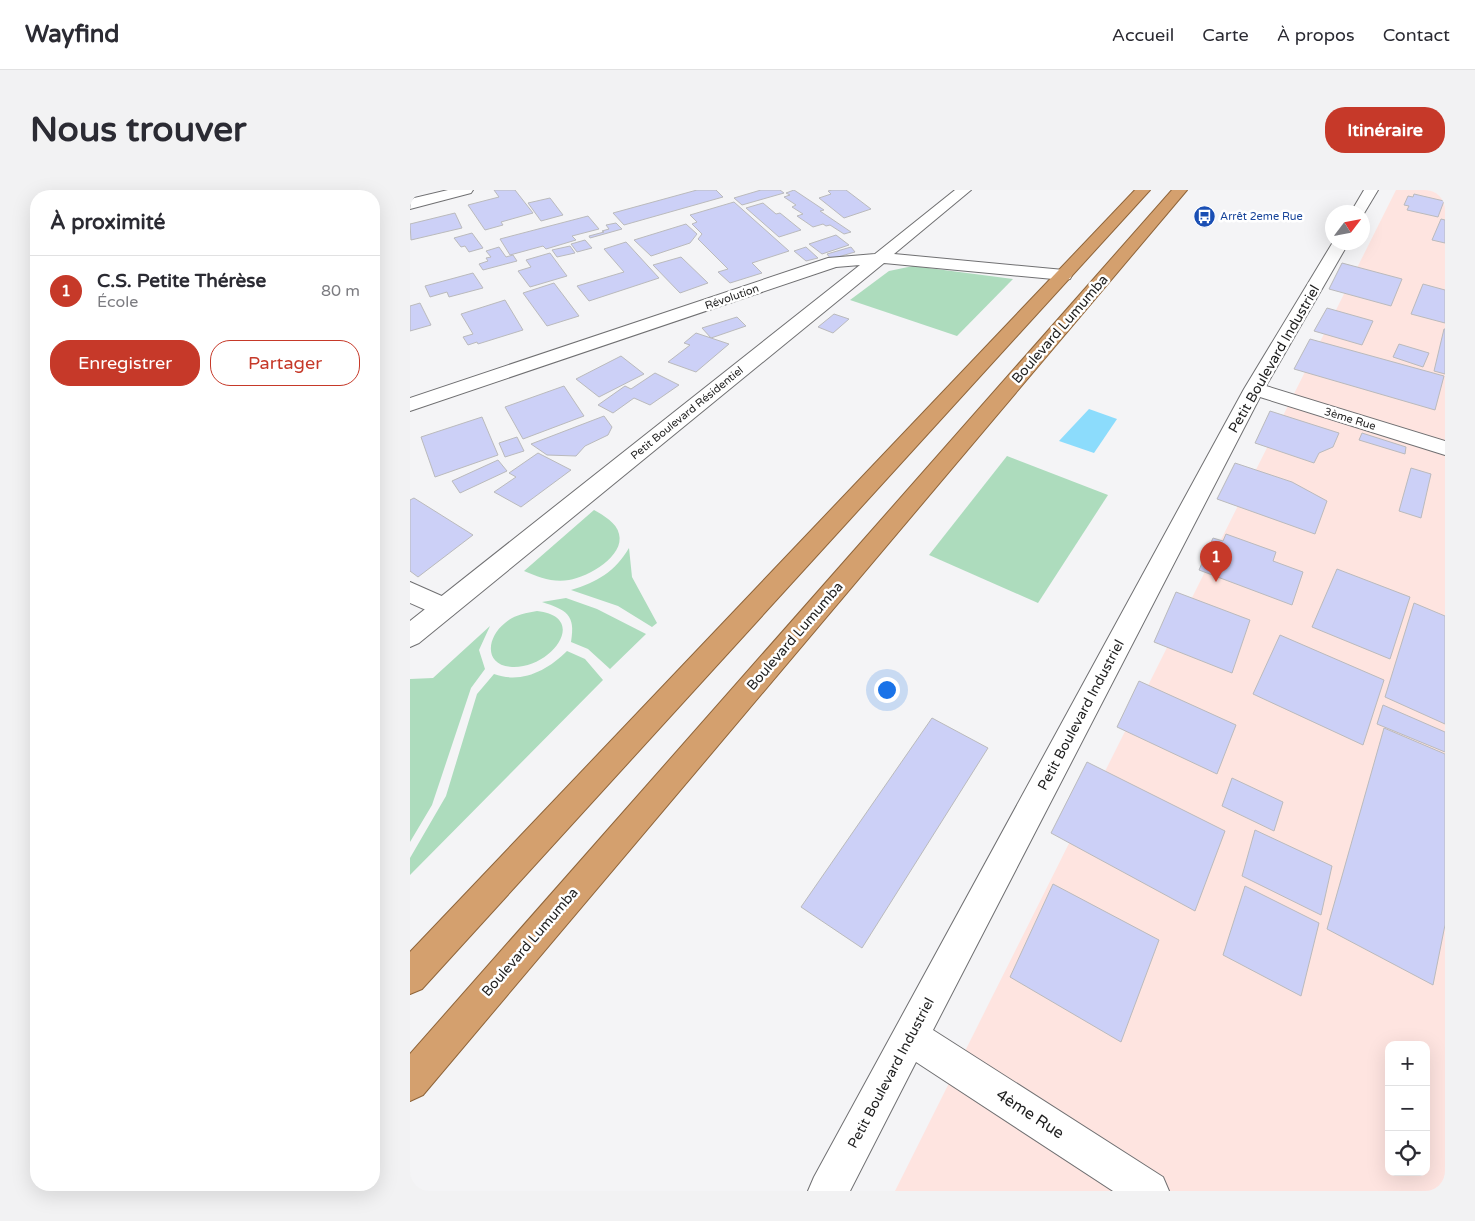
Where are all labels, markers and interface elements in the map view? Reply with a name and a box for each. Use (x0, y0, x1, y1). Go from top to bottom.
text: Wayfind (25, 20, 120, 49)
text: Accueil (1112, 24, 1174, 46)
text: Carte (1202, 24, 1249, 46)
text: À propos (1277, 24, 1355, 46)
text: Contact (1383, 24, 1450, 46)
button: Itinéraire (1325, 107, 1445, 153)
text: Nous trouver (30, 109, 246, 151)
bus stop icon: Arrêt 2eme Rue (1192, 204, 1216, 228)
north arrow (1325, 205, 1370, 250)
text: À proximité (50, 210, 165, 235)
place label: Arrêt 2eme Rue (1220, 210, 1303, 223)
text: C.S. Petite Thérèse (97, 270, 266, 292)
street label: Boulevard Lumumba (1008, 271, 1112, 387)
text: 1 (61, 281, 71, 301)
text: 80 m (321, 281, 360, 301)
street label: Révolution (703, 282, 761, 312)
street label: Petit Boulevard Industriel (1225, 282, 1323, 436)
text: École (97, 292, 138, 312)
button: Enregistrer (50, 340, 200, 386)
button: Partager (210, 340, 360, 386)
street label: Petit Boulevard Résidentiel (628, 364, 746, 462)
street label: 3ème Rue (1323, 405, 1377, 433)
pin: 1 (1200, 541, 1232, 582)
street label: Boulevard Lumumba (743, 578, 847, 694)
street label: Petit Boulevard Industriel (1034, 637, 1128, 793)
your location (874, 677, 900, 703)
street label: Boulevard Lumumba (478, 884, 582, 1000)
street label: Petit Boulevard Industriel (844, 995, 938, 1151)
map controls (1385, 1041, 1430, 1176)
button: + (1385, 1041, 1430, 1086)
street label: 4ème Rue (992, 1085, 1068, 1143)
button: − (1385, 1086, 1430, 1131)
button: locate (1385, 1131, 1430, 1176)

